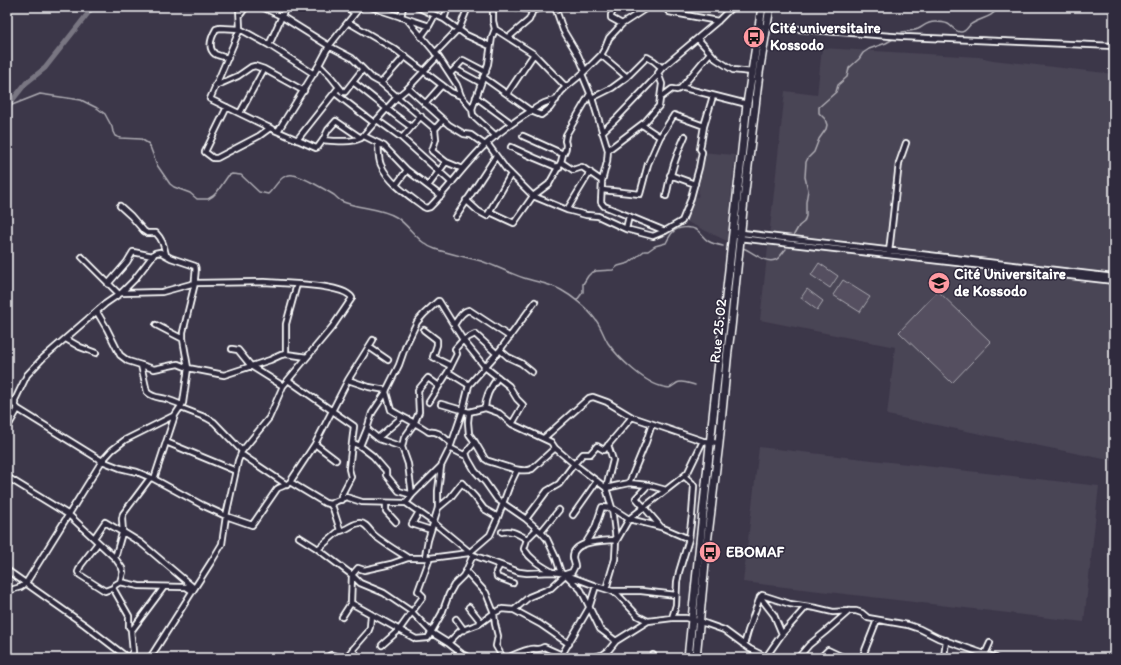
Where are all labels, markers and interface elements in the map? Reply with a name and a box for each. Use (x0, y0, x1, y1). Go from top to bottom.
place label: Cité universitaire Kossodo (770, 19, 881, 54)
bus stop icon: Cité universitaire Kossodo (741, 24, 767, 50)
place label: Cité Universitaire de Kossodo (954, 265, 1066, 300)
school or university icon: Cité Universitaire de Kossodo (926, 270, 952, 296)
street label: Rue 25.02 (706, 298, 730, 364)
bus stop icon: EBOMAF (697, 539, 723, 565)
place label: EBOMAF (726, 543, 785, 561)

